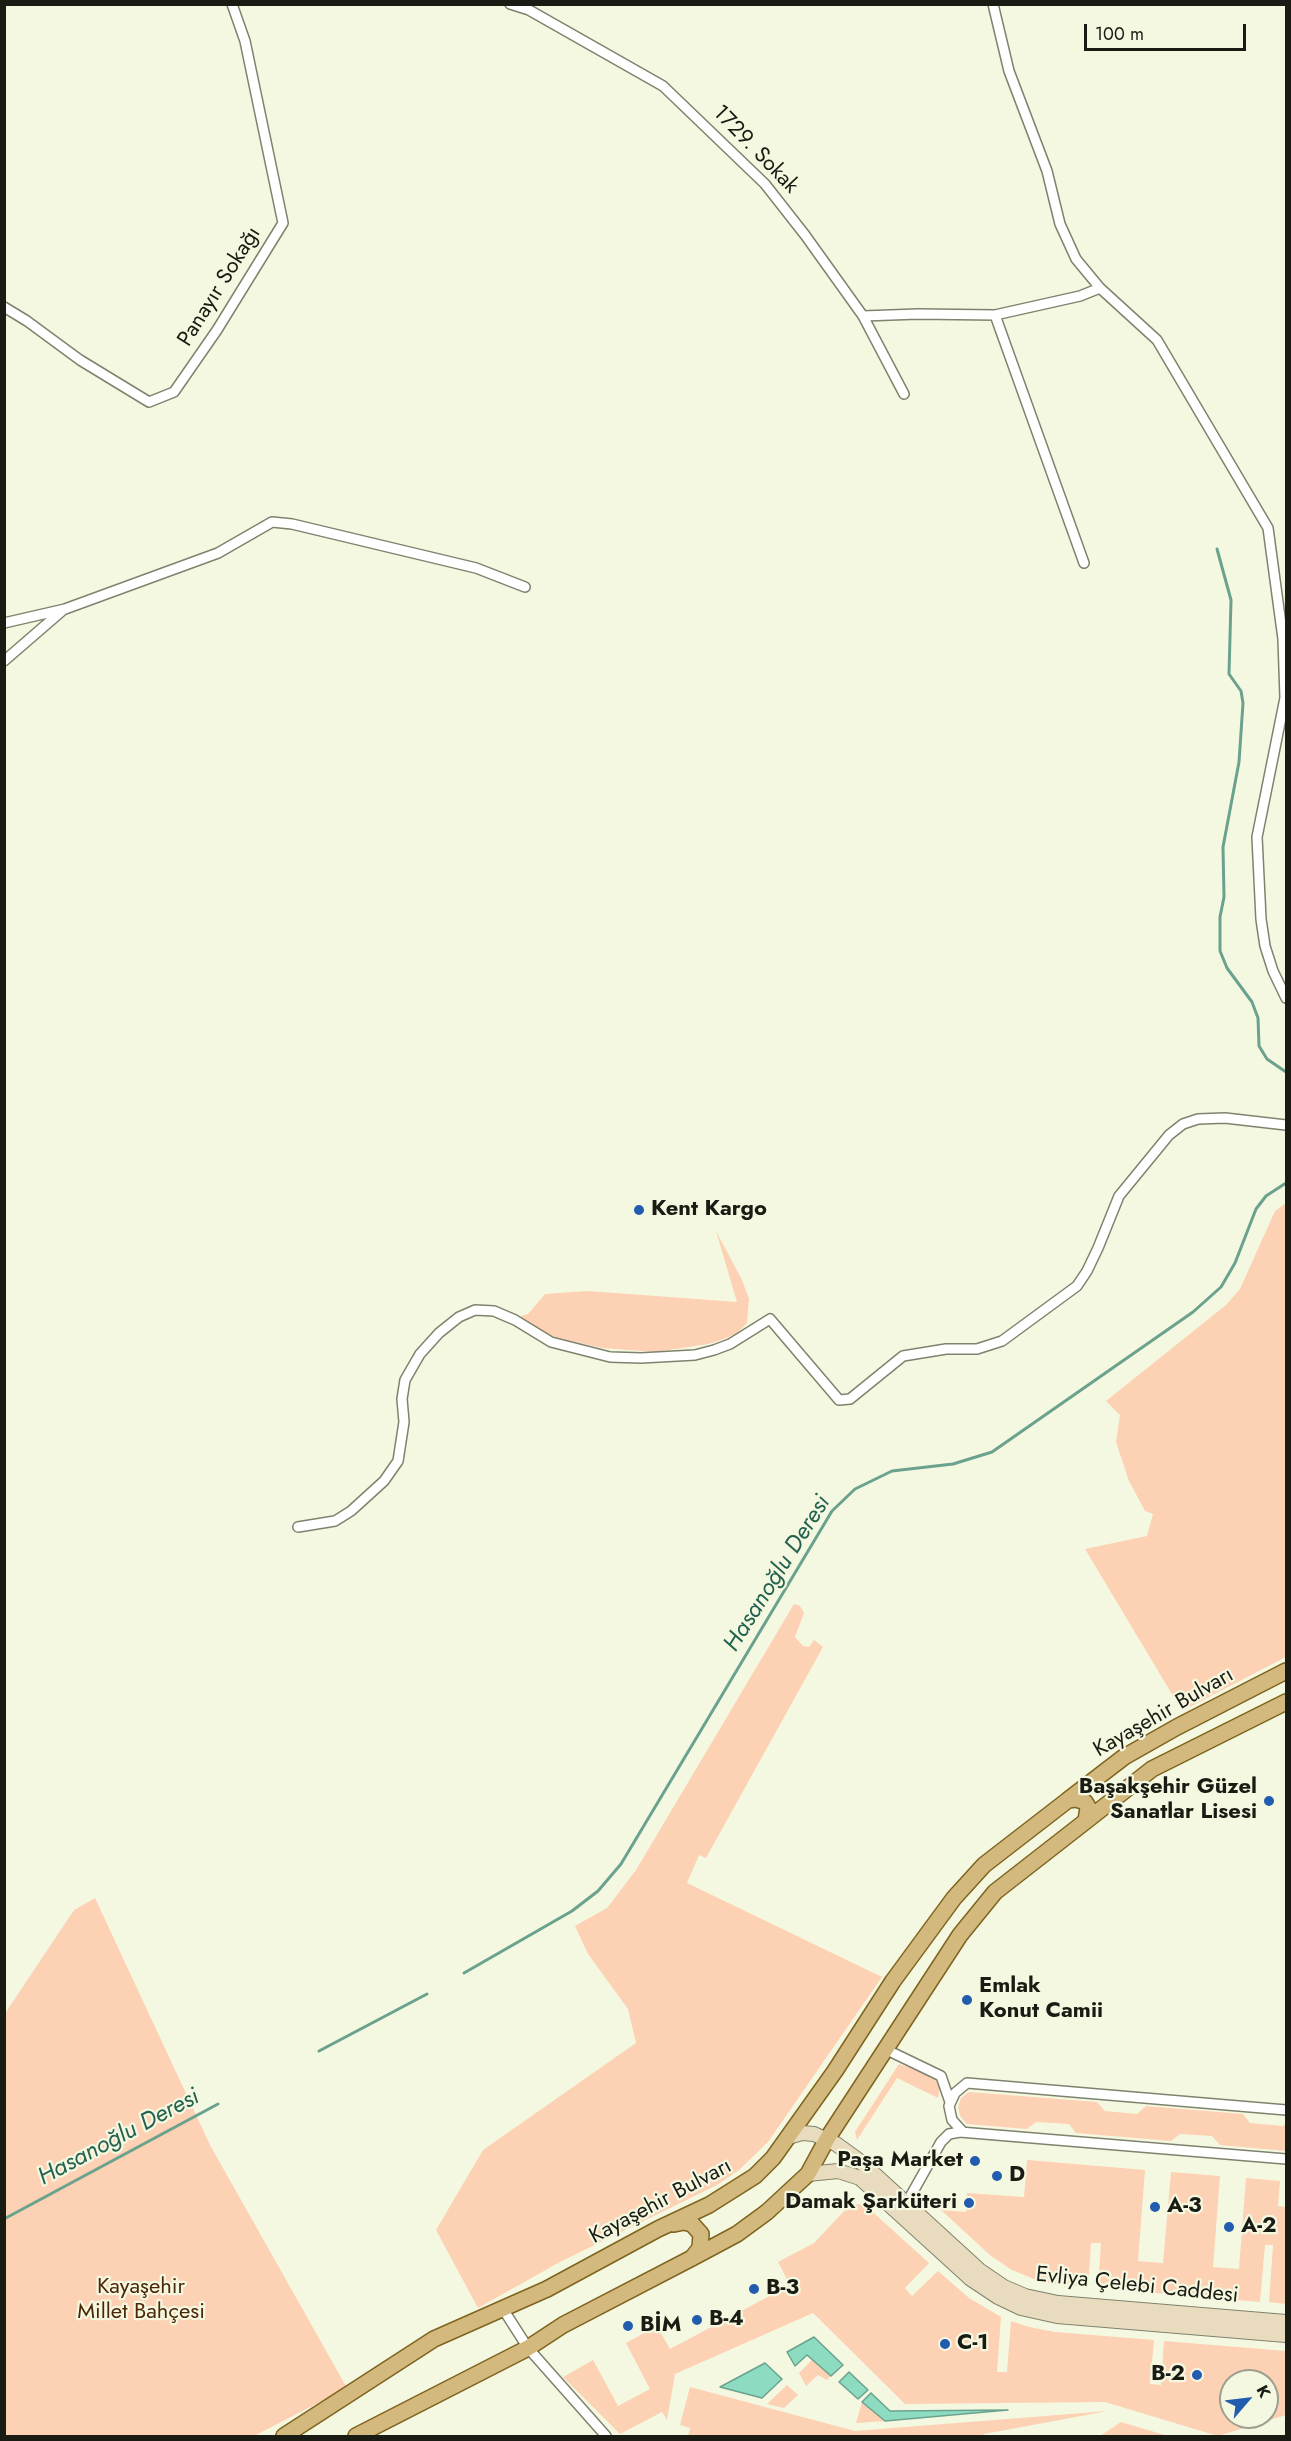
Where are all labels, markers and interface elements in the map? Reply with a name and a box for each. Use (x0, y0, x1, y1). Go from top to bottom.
scale bar (1087, 12, 1249, 50)
text: 100 m (1095, 21, 1144, 47)
street label: 1729. Sokak (706, 100, 804, 200)
street label: Panayır Sokağı (173, 222, 267, 352)
place label: Kent Kargo (651, 1197, 767, 1223)
marker: Kent Kargo (632, 1203, 646, 1217)
water label: Hasanoğlu Deresi (718, 1491, 838, 1657)
street label: Kayaşehir Bulvarı (1089, 1662, 1239, 1764)
place label: Başakşehir Güzel Sanatlar Lisesi (1079, 1775, 1257, 1826)
marker: Başakşehir Güzel Sanatlar Lisesi (1262, 1794, 1276, 1808)
place label: Emlak Konut Camii (979, 1974, 1103, 2026)
marker: Emlak Konut Camii (960, 1993, 974, 2007)
water label: Hasanoğlu Deresi (33, 2083, 205, 2193)
place label: Paşa Market (837, 2148, 963, 2174)
street label: Kayaşehir Bulvarı (585, 2153, 737, 2251)
marker: Paşa Market (968, 2154, 982, 2168)
place label: D (1009, 2163, 1025, 2189)
marker: D (990, 2169, 1004, 2183)
place label: Damak Şarküteri (785, 2190, 957, 2216)
place label: A-3 (1167, 2194, 1202, 2220)
marker: Damak Şarküteri (962, 2196, 976, 2210)
marker: A-3 (1148, 2200, 1162, 2214)
place label: A-2 (1241, 2214, 1276, 2240)
marker: A-2 (1222, 2220, 1236, 2234)
street label: Evliya Çelebi Caddesi (1034, 2262, 1240, 2310)
park label: Kayaşehir Millet Bahçesi (77, 2275, 205, 2326)
place label: B-3 (766, 2276, 799, 2302)
marker: B-3 (747, 2282, 761, 2296)
place label: B-4 (709, 2307, 744, 2333)
place label: BİM (640, 2313, 681, 2339)
marker: B-4 (690, 2313, 704, 2327)
marker: BİM (621, 2319, 635, 2333)
place label: C-1 (957, 2331, 989, 2357)
marker: C-1 (938, 2337, 952, 2351)
place label: B-2 (1151, 2362, 1185, 2388)
marker: B-2 (1190, 2368, 1204, 2382)
north arrow (1219, 2369, 1279, 2429)
text: K (1251, 2381, 1276, 2402)

